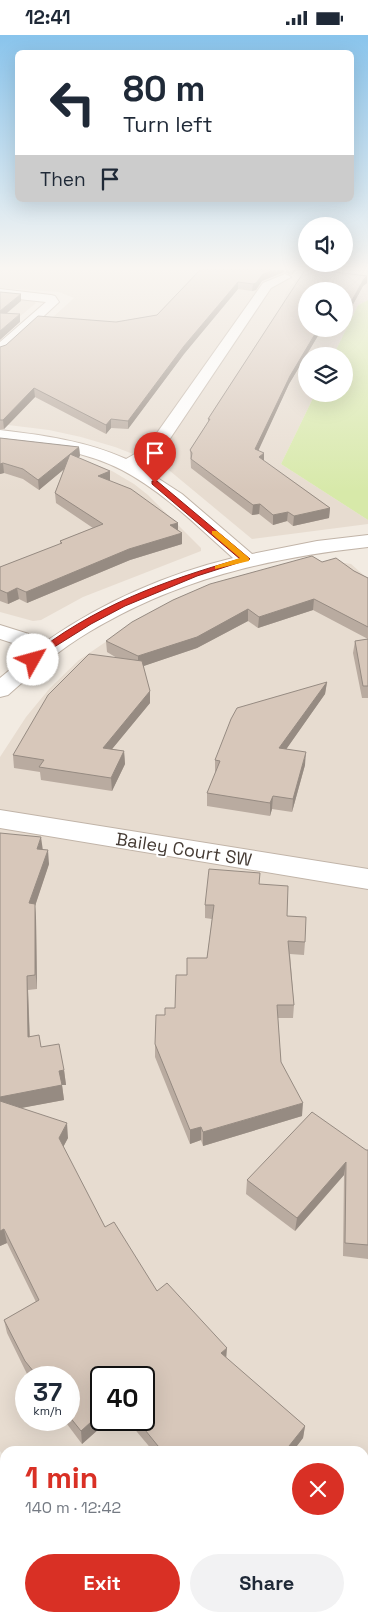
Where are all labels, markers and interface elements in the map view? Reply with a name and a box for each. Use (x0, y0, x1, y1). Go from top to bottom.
text: 12:41 (25, 5, 71, 30)
text: 80 m (123, 67, 205, 111)
icon: left (40, 70, 105, 135)
text: Turn left (123, 110, 213, 138)
icon: arrive (96, 165, 124, 193)
text: Then (40, 167, 86, 192)
map controls (298, 217, 353, 402)
button: sound (298, 217, 353, 272)
button: search (298, 282, 353, 337)
button: layers (298, 347, 353, 402)
pin (134, 432, 176, 483)
icon: arrive (141, 439, 169, 467)
position arrow (6, 633, 58, 685)
street label: Bailey Court SW (114, 827, 254, 871)
speed limit sign: 40 (90, 1366, 155, 1431)
text: 37 (33, 1376, 62, 1408)
text: km/h (33, 1403, 62, 1419)
text: 1 min (25, 1458, 98, 1497)
button: close (292, 1463, 344, 1515)
text: 140 m · 12:42 (25, 1497, 121, 1518)
button: Exit (25, 1554, 180, 1612)
button: Share (190, 1554, 344, 1612)

